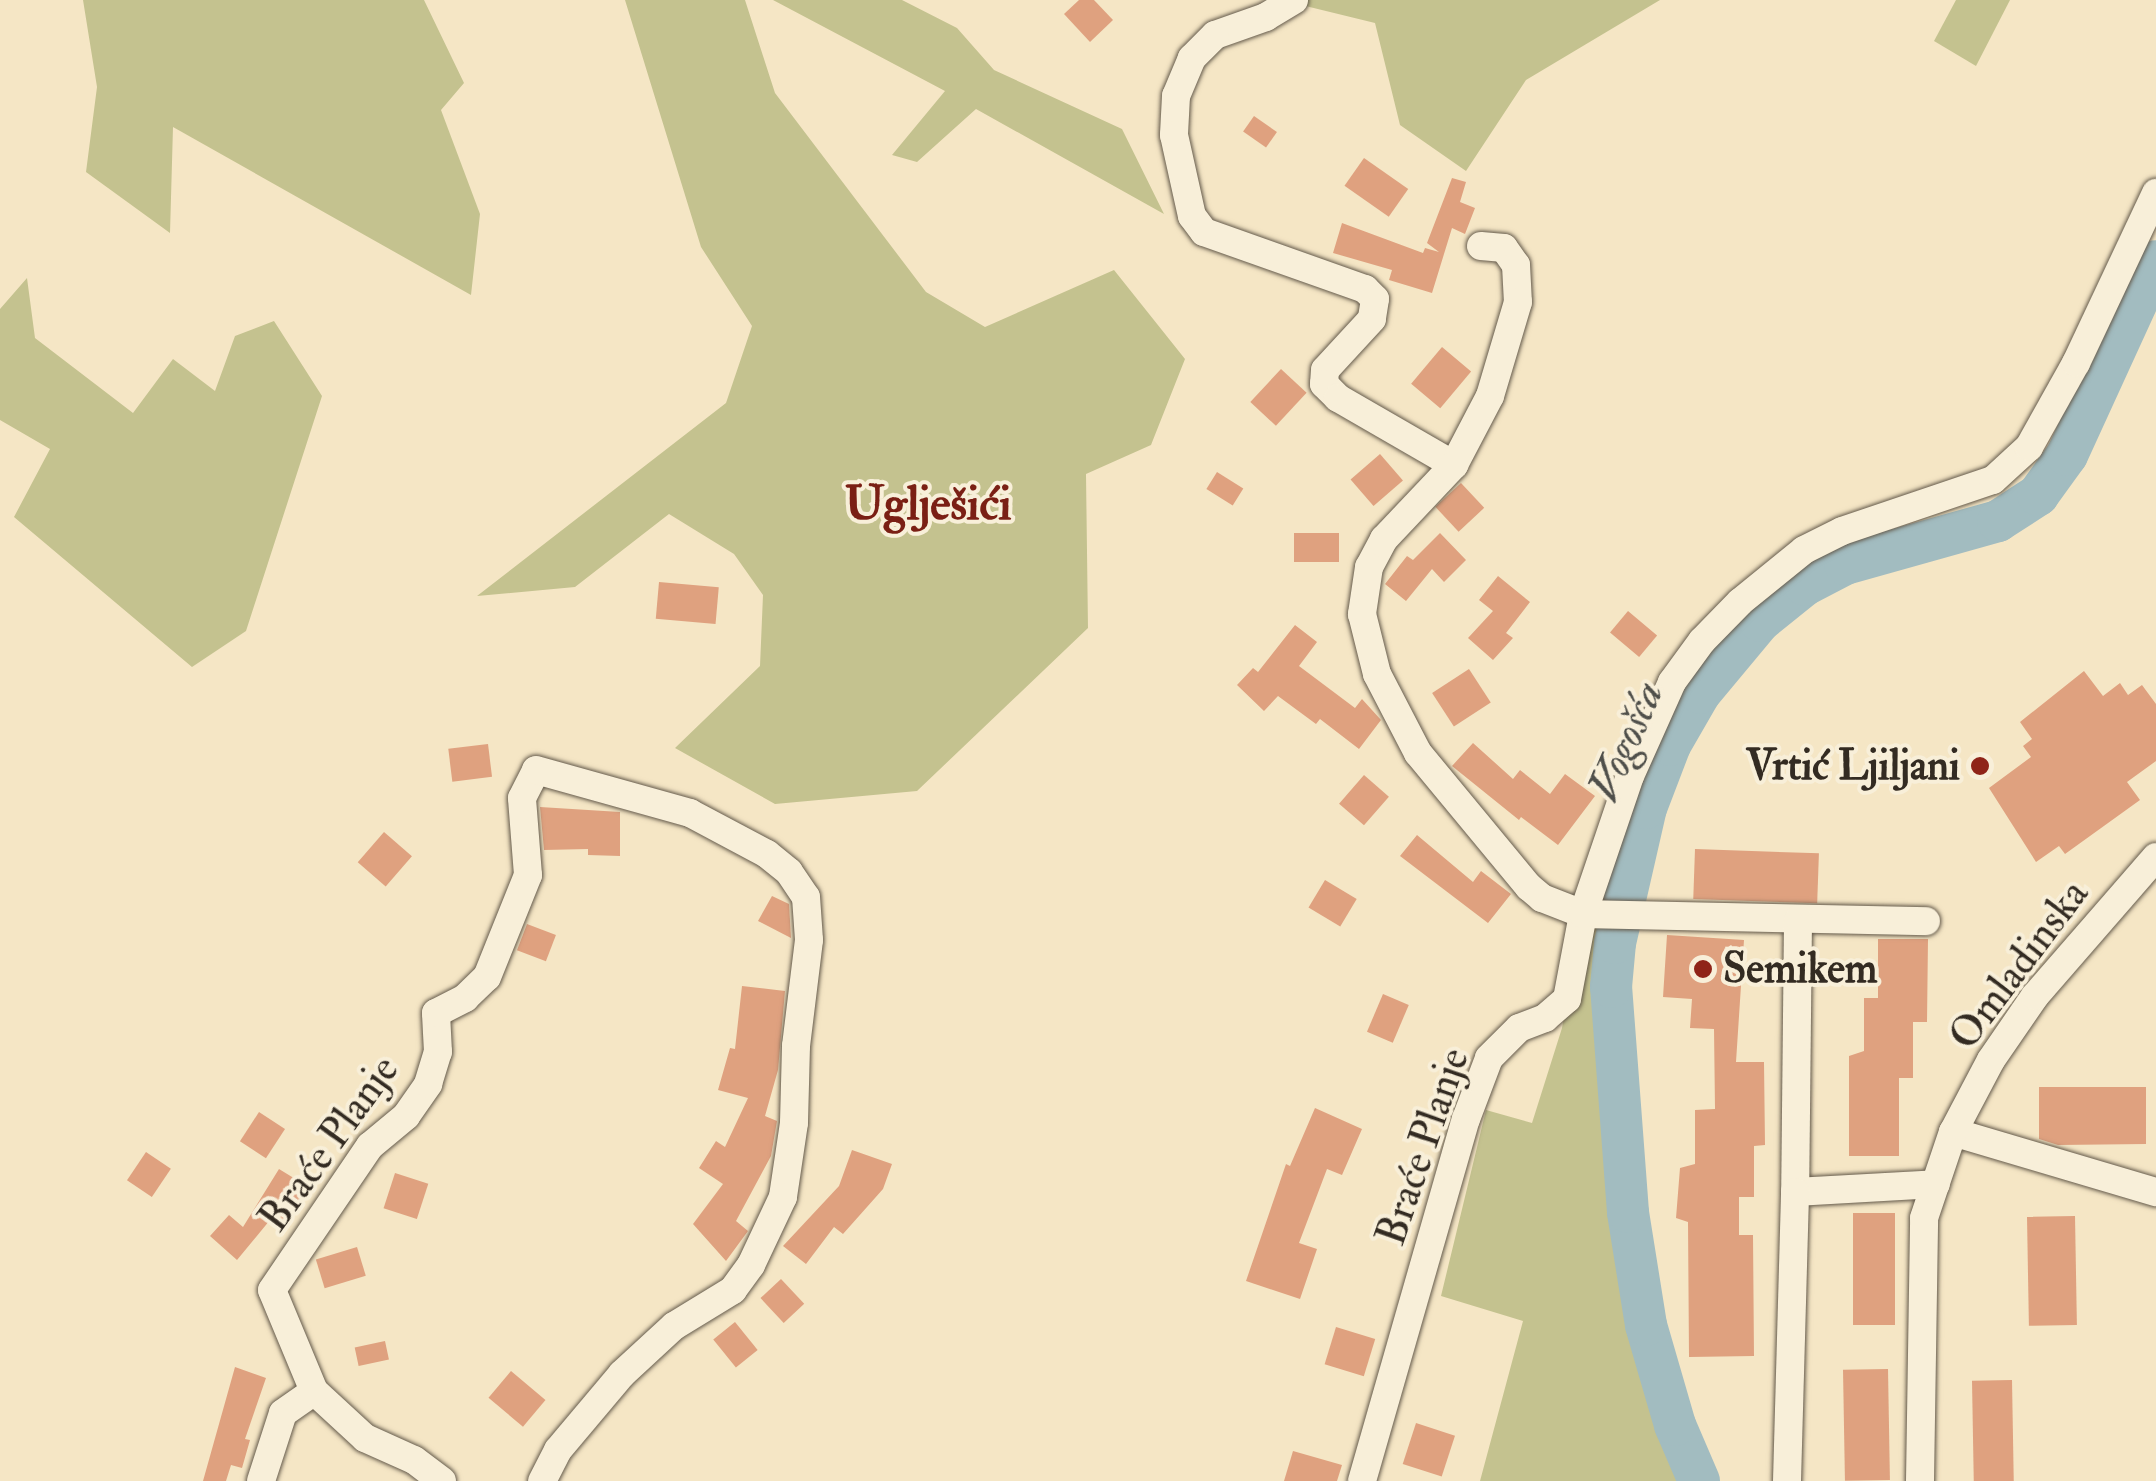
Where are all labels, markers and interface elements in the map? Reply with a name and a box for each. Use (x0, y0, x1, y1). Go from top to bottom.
district label: Uglješići (844, 476, 1012, 534)
water label: Vogošća (1578, 674, 1676, 810)
place label: Vrtić Ljiljani (1746, 741, 1960, 791)
marker: Vrtić Ljiljani (1969, 755, 1991, 777)
street label: Omladinska (1939, 870, 2099, 1060)
place label: Semikem (1723, 944, 1877, 994)
marker: Semikem (1692, 958, 1714, 980)
street label: Braće Planje (1366, 1042, 1480, 1252)
street label: Braće Planje (248, 1046, 410, 1242)

